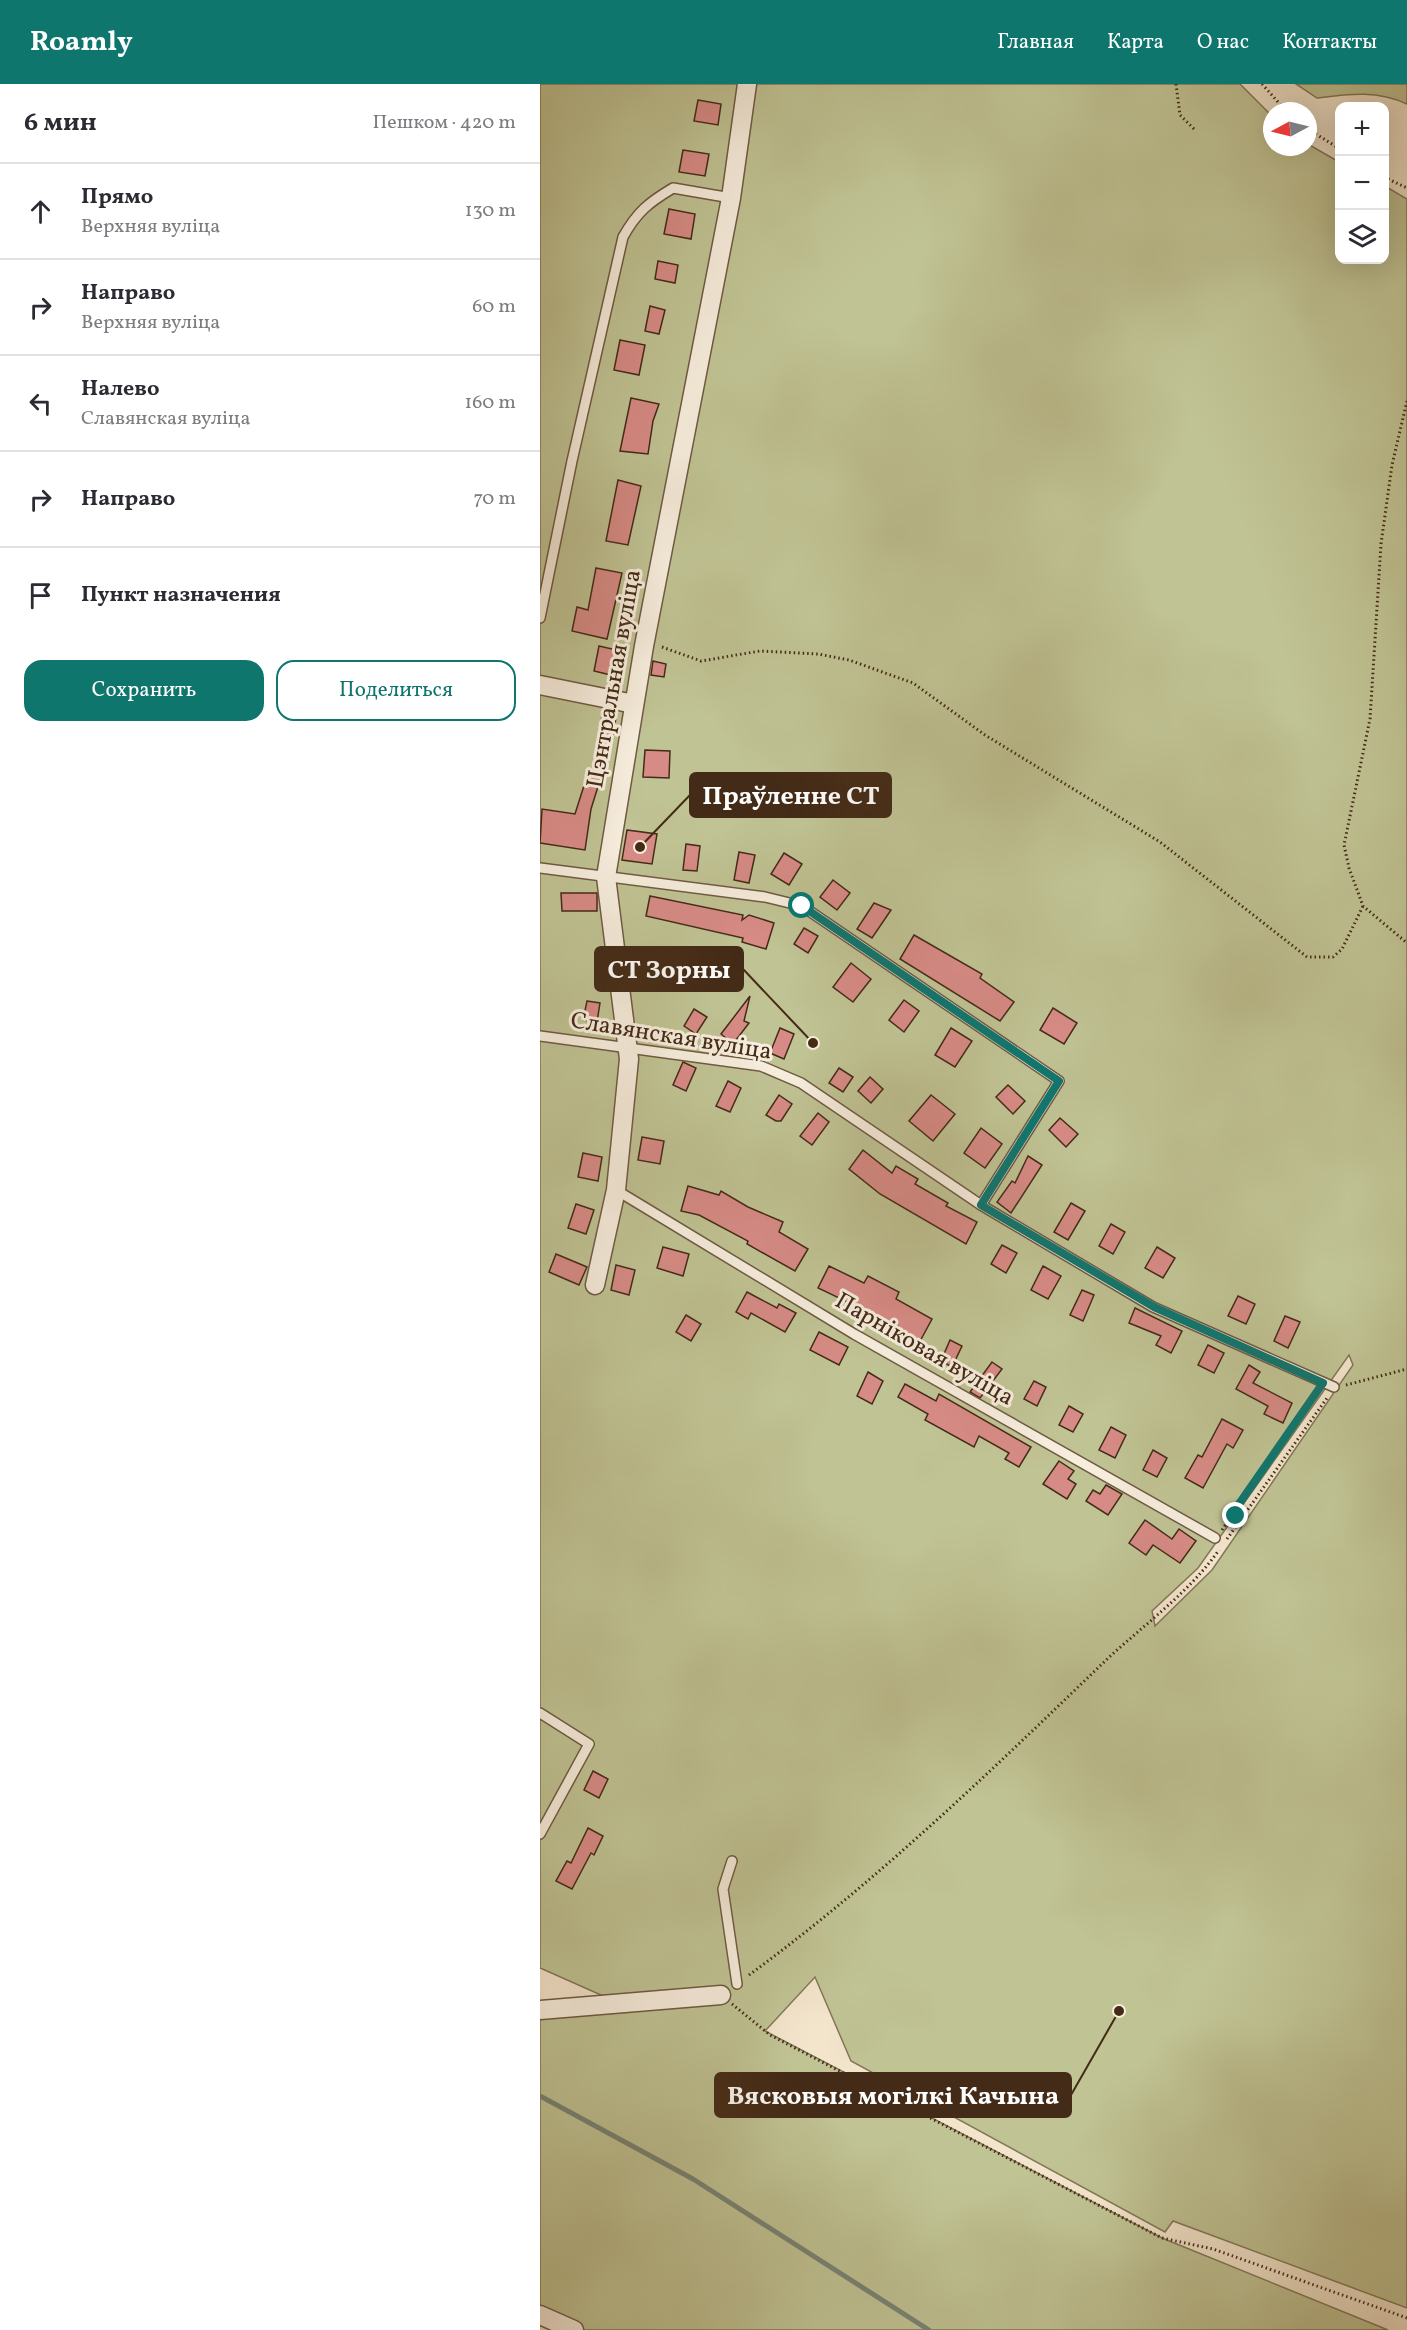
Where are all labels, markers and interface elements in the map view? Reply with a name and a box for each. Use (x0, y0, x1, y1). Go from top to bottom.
text: Roamly (30, 23, 133, 62)
text: Главная (997, 28, 1074, 57)
text: Карта (1107, 28, 1164, 57)
text: О нас (1197, 28, 1249, 57)
text: Контакты (1282, 28, 1377, 57)
north arrow (1263, 102, 1317, 156)
map controls (1335, 102, 1389, 264)
button: + (1335, 102, 1389, 156)
text: 6 мин (24, 105, 97, 141)
text: Пешком · 420 m (373, 109, 516, 137)
button: − (1335, 156, 1389, 210)
text: Прямо (81, 182, 153, 213)
icon: ahead (24, 195, 57, 228)
text: 130 m (465, 197, 516, 225)
button: layers (1335, 210, 1389, 264)
text: Верхняя вуліца (81, 213, 220, 241)
text: Направо (81, 278, 175, 309)
icon: right (24, 291, 57, 324)
text: 60 m (472, 293, 516, 321)
text: Верхняя вуліца (81, 309, 220, 337)
text: Налево (81, 374, 160, 405)
icon: left (24, 387, 57, 420)
text: 160 m (464, 389, 516, 417)
text: Славянская вуліца (81, 405, 250, 433)
icon: right (24, 483, 57, 516)
text: Направо (81, 484, 175, 515)
text: 70 m (473, 485, 516, 513)
street label: Цэнтральная вуліца (579, 567, 651, 791)
icon: arrive (24, 579, 57, 612)
text: Пункт назначения (81, 580, 281, 611)
button: Сохранить (24, 660, 264, 721)
button: Поделиться (276, 660, 516, 721)
callout: Праўленне СТ (690, 773, 891, 817)
text: Праўленне СТ (702, 779, 880, 815)
route start (788, 892, 814, 918)
callout: СТ Зорны (595, 947, 743, 991)
text: СТ Зорны (608, 953, 730, 989)
street label: Славянская вуліца (568, 1004, 774, 1070)
street label: Парніковая вуліца (828, 1285, 1020, 1415)
route end (1222, 1502, 1248, 1528)
callout: Вясковыя могілкі Качына (715, 2073, 1071, 2117)
text: Вясковыя могілкі Качына (727, 2079, 1059, 2115)

